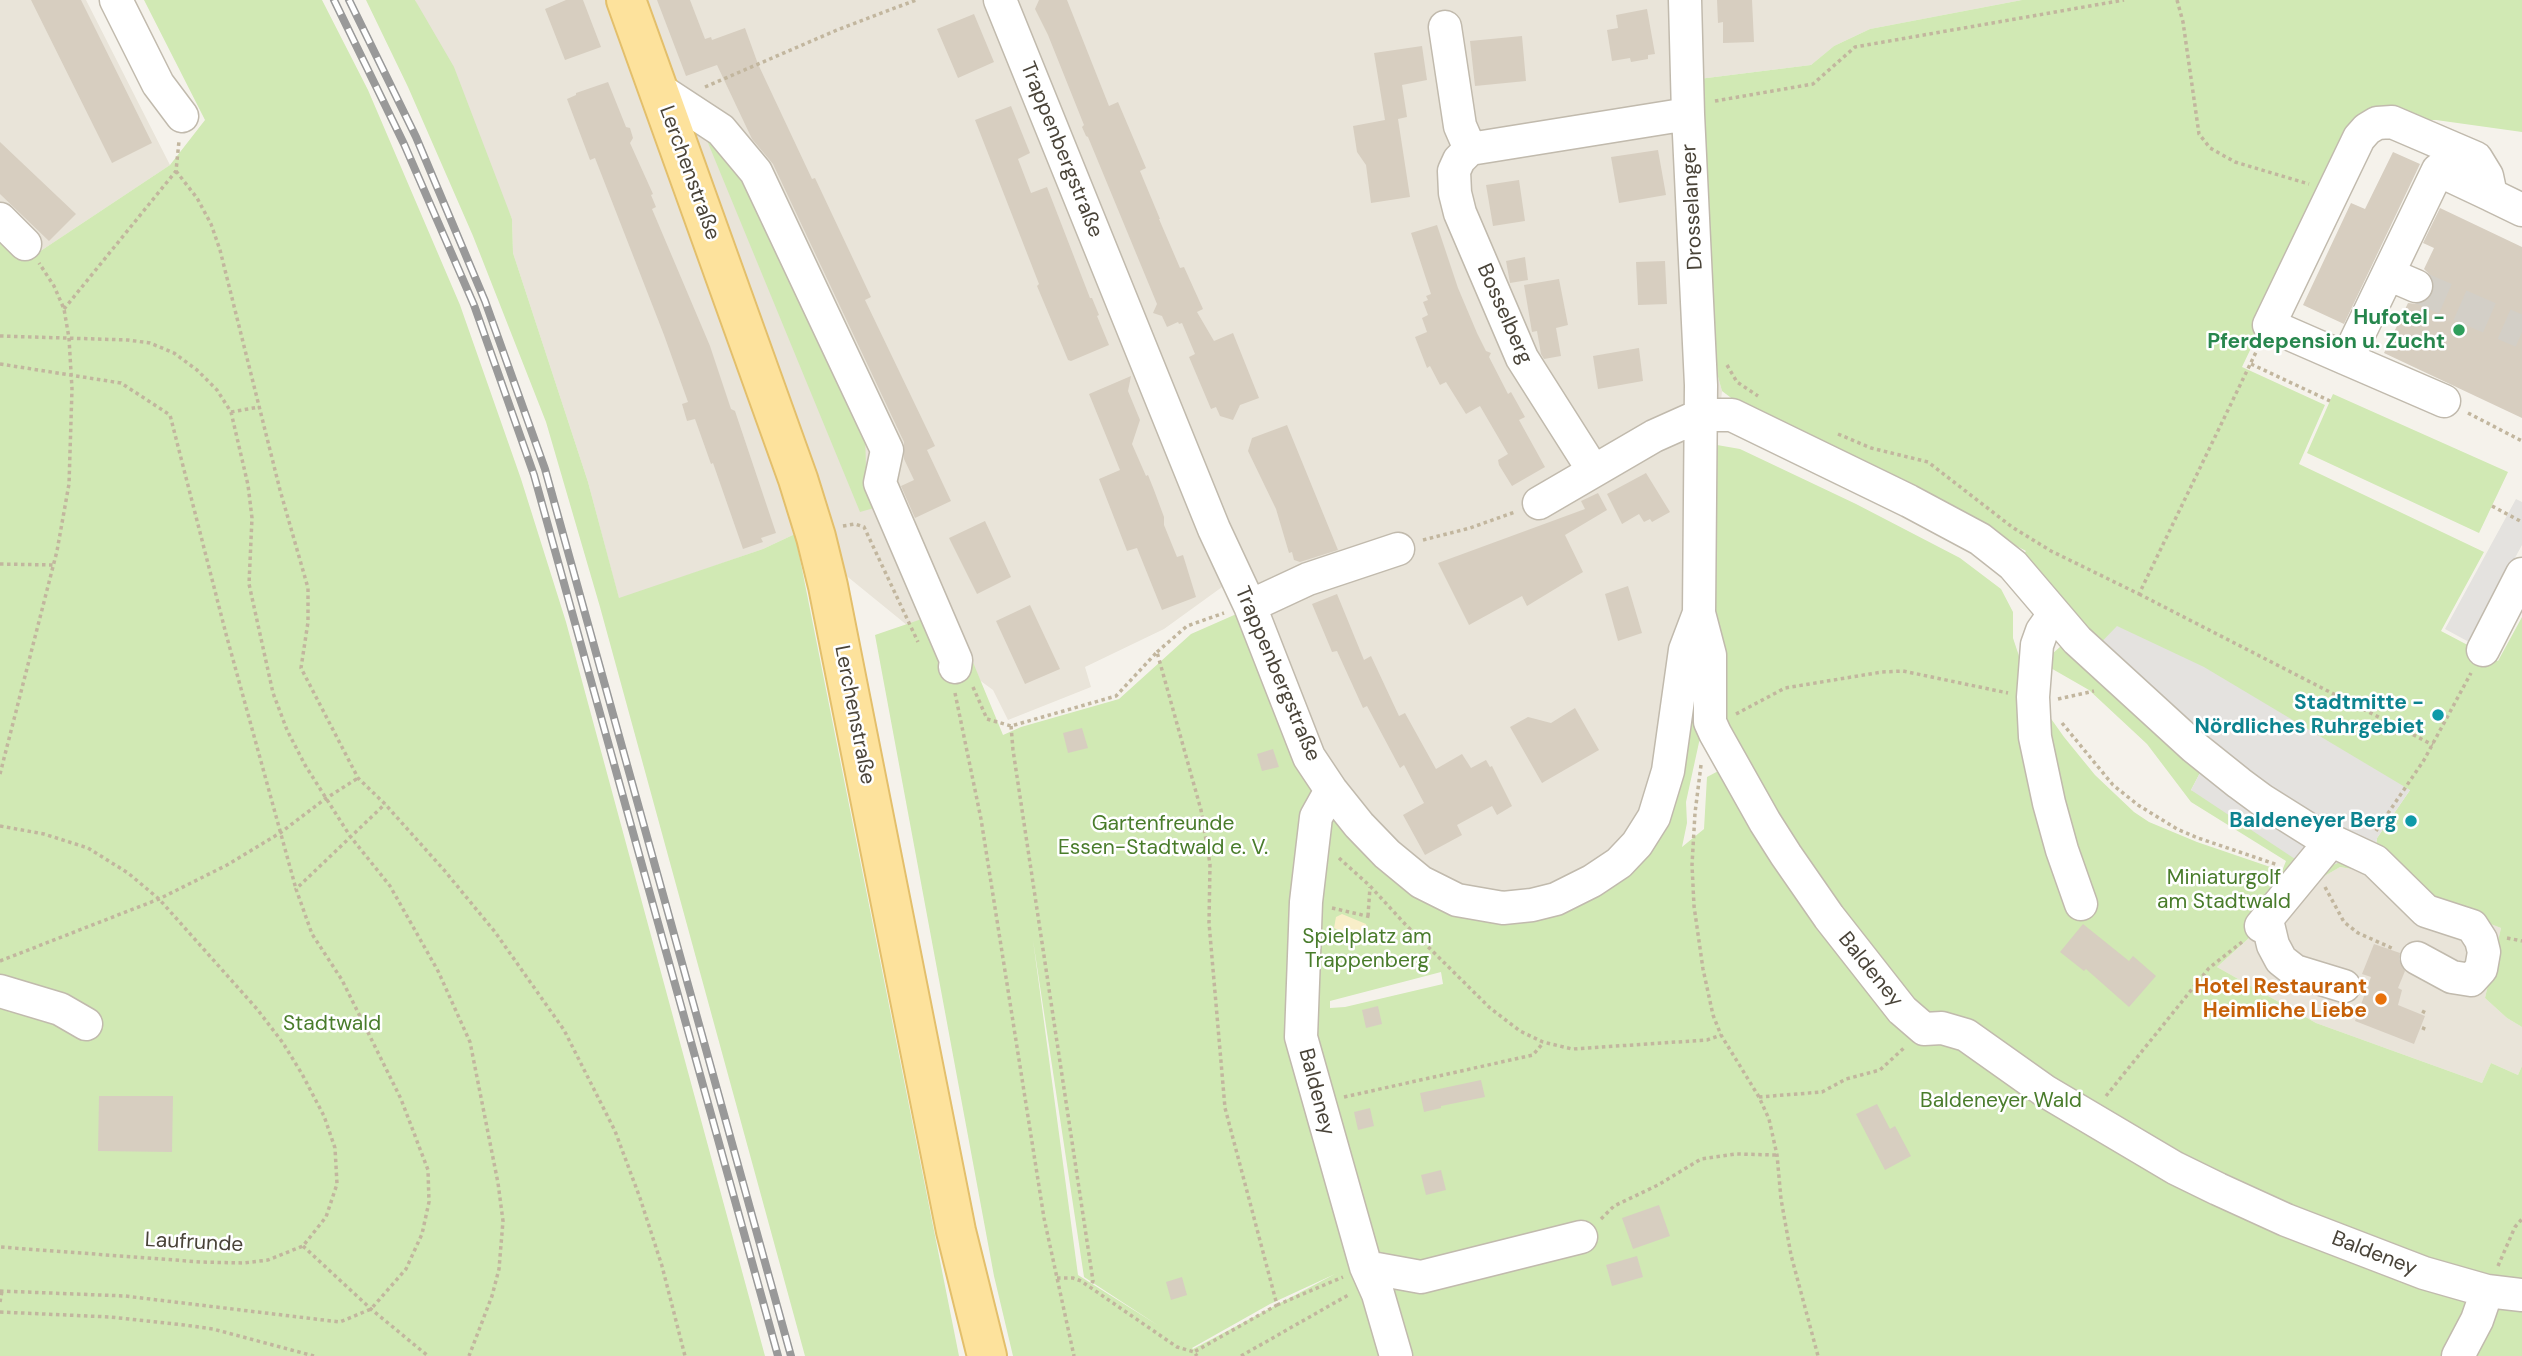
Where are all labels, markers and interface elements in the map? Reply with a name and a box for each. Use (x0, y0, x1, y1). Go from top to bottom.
street label: Trappenbergstraße (1014, 58, 1108, 242)
street label: Lerchenstraße (653, 102, 725, 244)
street label: Drosselanger (1677, 143, 1709, 271)
street label: Bosselberg (1471, 260, 1537, 368)
place label: Hufotel - Pferdepension u. Zucht (2207, 305, 2445, 355)
marker: Hufotel - Pferdepension u. Zucht (2451, 322, 2467, 338)
street label: Trappenbergstraße (1229, 583, 1325, 765)
street label: Lerchenstraße (828, 643, 880, 787)
place label: Stadtmitte - Nördliches Ruhrgebiet (2195, 690, 2424, 740)
marker: Stadtmitte - Nördliches Ruhrgebiet (2430, 707, 2446, 723)
place label: Baldeneyer Berg (2229, 808, 2397, 834)
park label: Gartenfreunde Essen-Stadtwald e. V. (1058, 811, 1268, 861)
marker: Baldeneyer Berg (2403, 813, 2419, 829)
park label: Miniaturgolf am Stadtwald (2157, 865, 2291, 915)
park label: Spielplatz am Trappenberg (1302, 924, 1432, 974)
street label: Baldeney (1832, 927, 1908, 1013)
place label: Hotel Restaurant Heimliche Liebe (2194, 974, 2367, 1024)
marker: Hotel Restaurant Heimliche Liebe (2373, 991, 2389, 1007)
park label: Stadtwald (283, 1011, 381, 1037)
street label: Baldeney (1292, 1046, 1340, 1138)
park label: Baldeneyer Wald (1920, 1088, 2082, 1114)
street label: Baldeney (2328, 1226, 2420, 1282)
street label: Laufrunde (144, 1228, 244, 1258)

